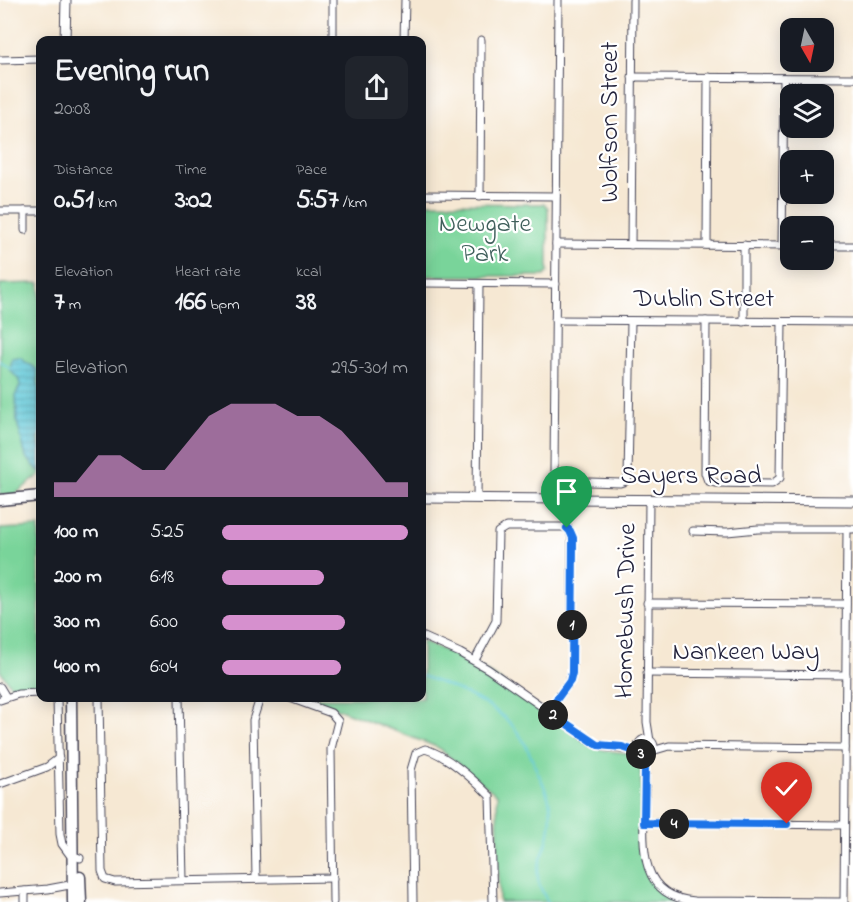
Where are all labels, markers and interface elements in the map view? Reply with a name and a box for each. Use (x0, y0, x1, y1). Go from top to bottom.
north arrow (780, 18, 834, 72)
map controls (780, 18, 834, 270)
street label: Wolfson Street (592, 41, 630, 202)
text: Evening run (54, 48, 209, 96)
button: share (345, 56, 408, 119)
button: layers (780, 84, 834, 138)
text: 20:08 (54, 95, 90, 124)
button: + (780, 150, 834, 204)
text: Distance (54, 158, 113, 182)
text: Time (175, 158, 207, 182)
text: Pace (296, 158, 327, 182)
text: 0.51 (54, 182, 94, 220)
text: 3:02 (175, 182, 212, 220)
text: 5:57 (296, 182, 339, 220)
text: km (94, 191, 117, 215)
text: /km (339, 191, 367, 215)
park label: Newgate Park (439, 206, 532, 274)
button: − (780, 216, 834, 270)
text: Elevation (54, 260, 113, 284)
text: Heart rate (175, 260, 241, 284)
text: kcal (296, 260, 321, 284)
street label: Dublin Street (633, 281, 775, 319)
text: 7 (54, 284, 65, 322)
text: 166 (175, 284, 206, 322)
text: 38 (296, 284, 317, 322)
text: m (65, 293, 81, 317)
text: bpm (206, 293, 240, 317)
text: Elevation (54, 354, 128, 383)
text: 295–301 m (331, 354, 408, 383)
street label: Sayers Road (620, 458, 762, 496)
pin (541, 466, 592, 528)
icon: arrive (550, 475, 583, 508)
text: 100 m (54, 518, 98, 547)
text: 5:25 (150, 518, 185, 547)
street label: Homebush Drive (606, 523, 648, 699)
text: 200 m (54, 563, 102, 592)
text: 6:18 (150, 563, 174, 592)
text: 300 m (54, 608, 100, 637)
text: 6:00 (150, 608, 178, 637)
pin: 1 (557, 610, 587, 640)
text: 1 (569, 613, 575, 637)
street label: Nankeen Way (672, 634, 820, 672)
text: 400 m (54, 653, 100, 682)
text: 6:04 (150, 653, 177, 682)
pin: 2 (538, 700, 568, 730)
text: 2 (549, 703, 557, 727)
pin: 3 (626, 739, 656, 769)
text: 3 (638, 742, 644, 766)
pin (761, 762, 812, 824)
icon: check (770, 771, 803, 804)
pin: 4 (659, 809, 689, 839)
text: 4 (671, 812, 677, 836)

